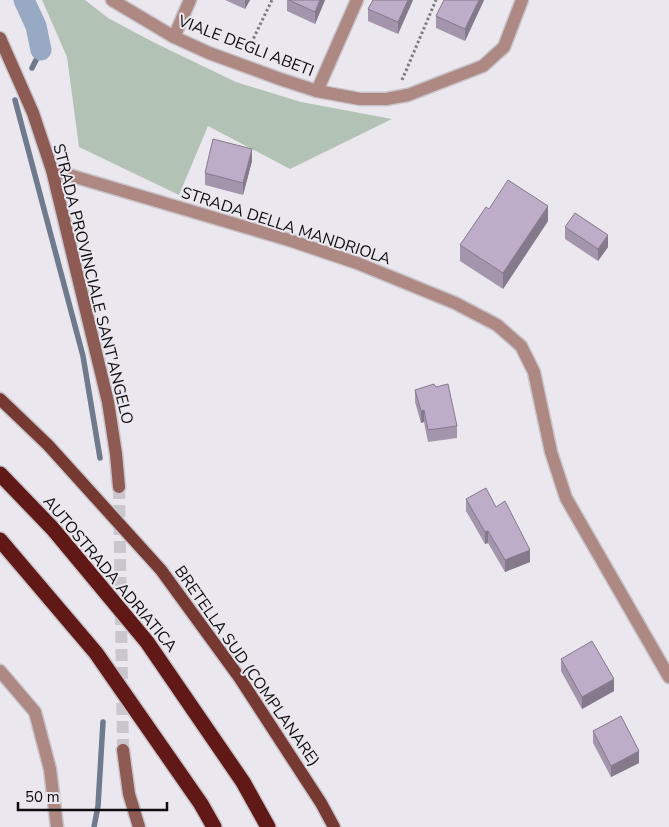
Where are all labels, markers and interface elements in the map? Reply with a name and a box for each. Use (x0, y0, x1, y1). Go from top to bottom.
street label: VIALE DEGLI ABETI (174, 10, 317, 82)
street label: STRADA PROVINCIALE SANT'ANGELO (47, 141, 139, 427)
street label: STRADA DELLA MANDRIOLA (178, 182, 394, 270)
street label: AUTOSTRADA ADRIATICA (38, 491, 182, 657)
street label: BRETELLA SUD (COMPLANARE) (169, 561, 325, 771)
scale bar (18, 780, 166, 812)
text: 50 m (25, 787, 60, 807)

